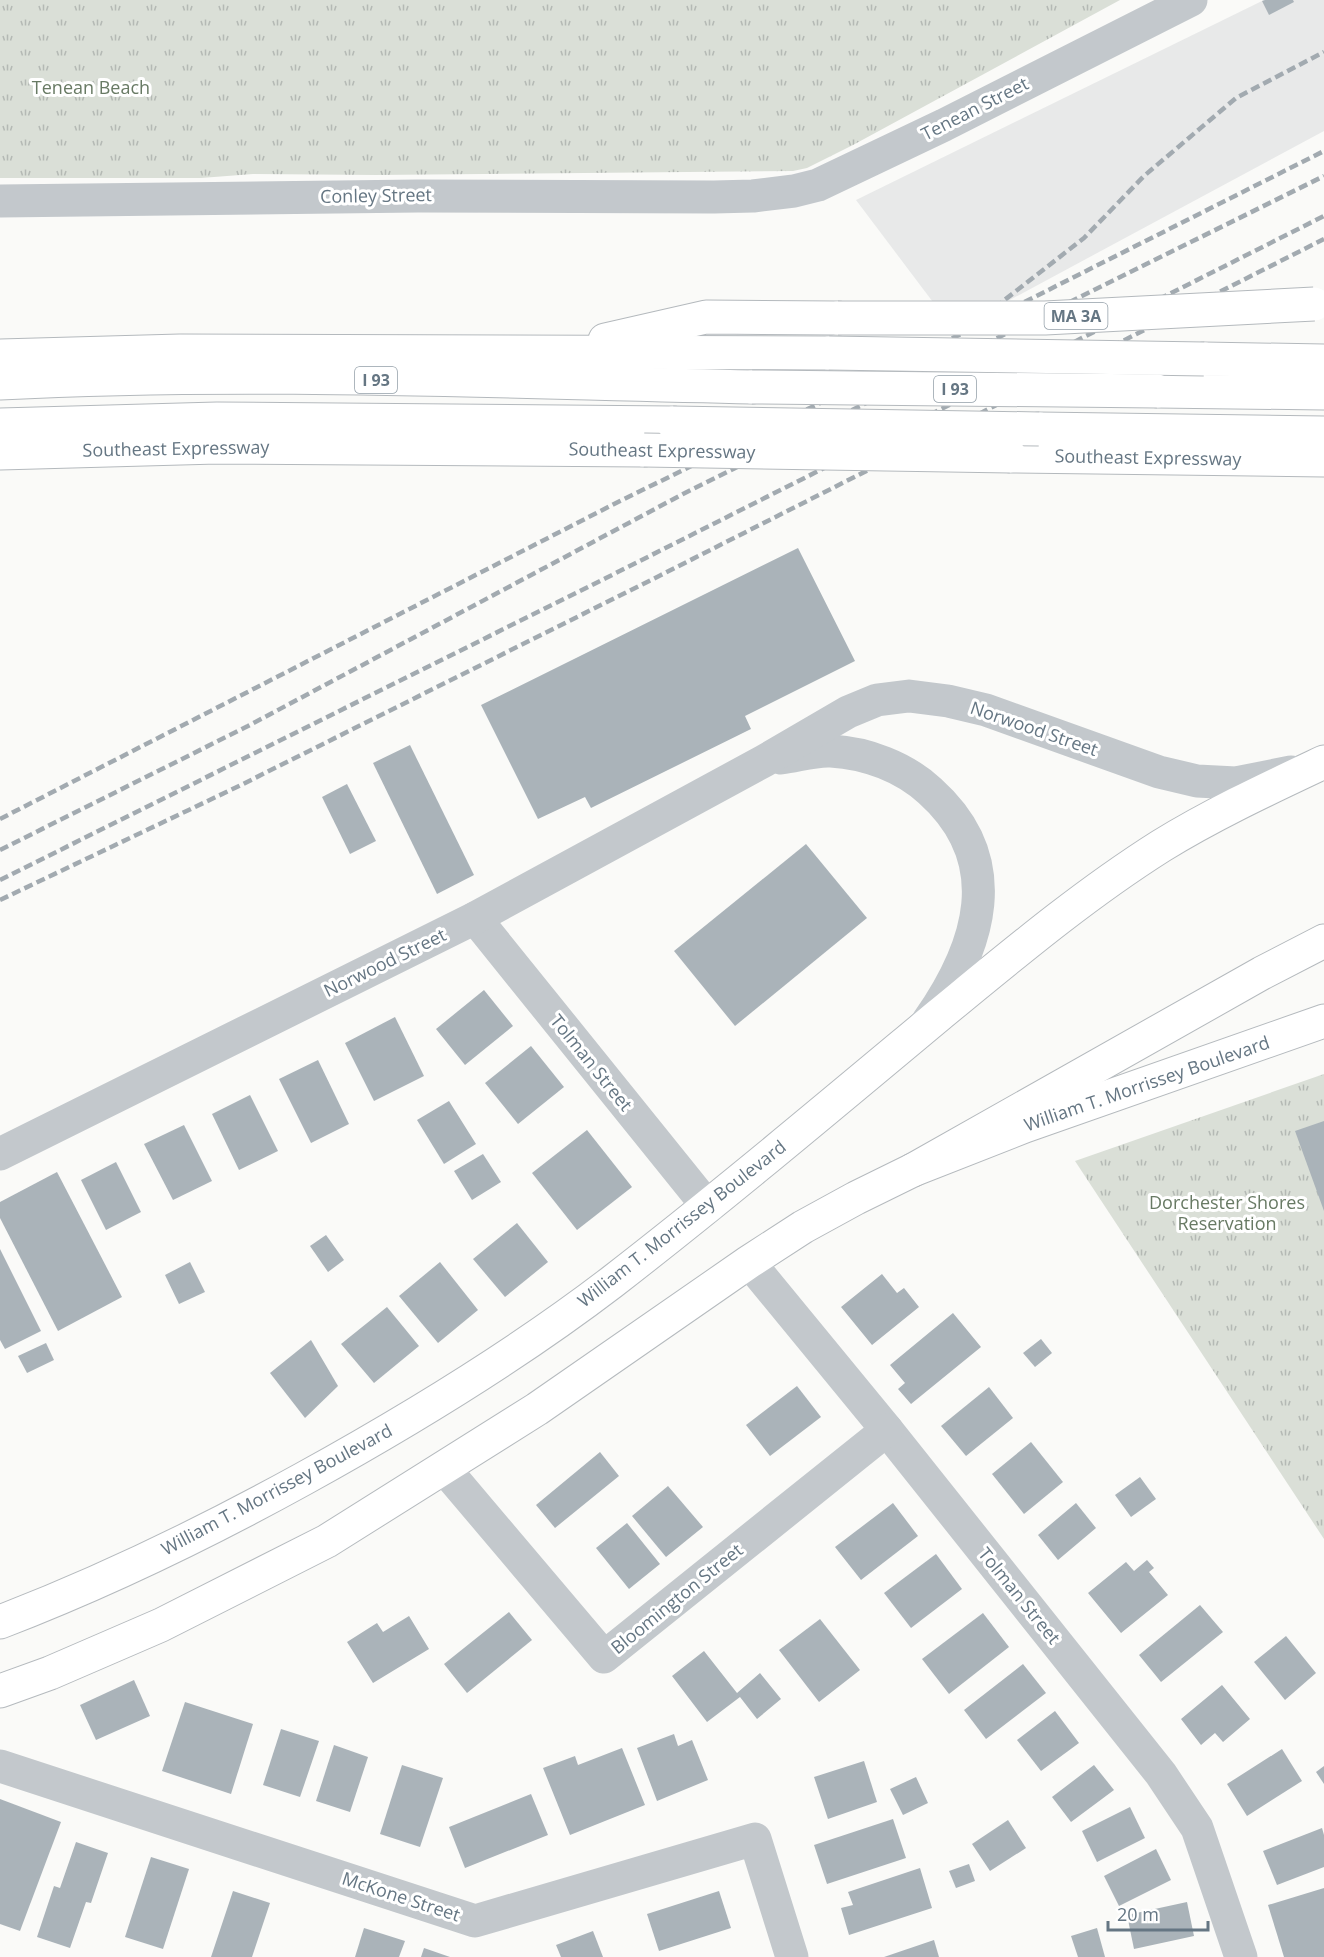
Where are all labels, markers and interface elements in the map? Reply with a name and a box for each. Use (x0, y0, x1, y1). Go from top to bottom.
street label: Tenean Street (917, 71, 1032, 145)
park label: Tenean Beach (32, 75, 150, 99)
street label: Conley Street (320, 182, 432, 208)
road number: MA 3A (1044, 303, 1108, 329)
road number: I 93 (355, 367, 397, 393)
road number: I 93 (934, 376, 976, 402)
street label: Southeast Expressway (82, 434, 271, 462)
street label: Southeast Expressway (568, 436, 757, 464)
street label: Southeast Expressway (1054, 443, 1243, 471)
street label: Norwood Street (967, 695, 1101, 761)
street label: Norwood Street (319, 922, 450, 1002)
street label: Tolman Street (545, 1009, 638, 1116)
street label: William T. Morrissey Boulevard (1021, 1030, 1273, 1136)
street label: William T. Morrissey Boulevard (572, 1134, 791, 1312)
park label: Dorchester Shores Reservation (1149, 1190, 1305, 1235)
street label: William T. Morrissey Boulevard (157, 1418, 396, 1560)
street label: Bloomington Street (605, 1538, 747, 1659)
street label: Tolman Street (973, 1542, 1066, 1649)
street label: McKone Street (339, 1866, 463, 1926)
scale bar (1108, 1894, 1208, 1932)
text: 20 m (1117, 1902, 1159, 1926)

